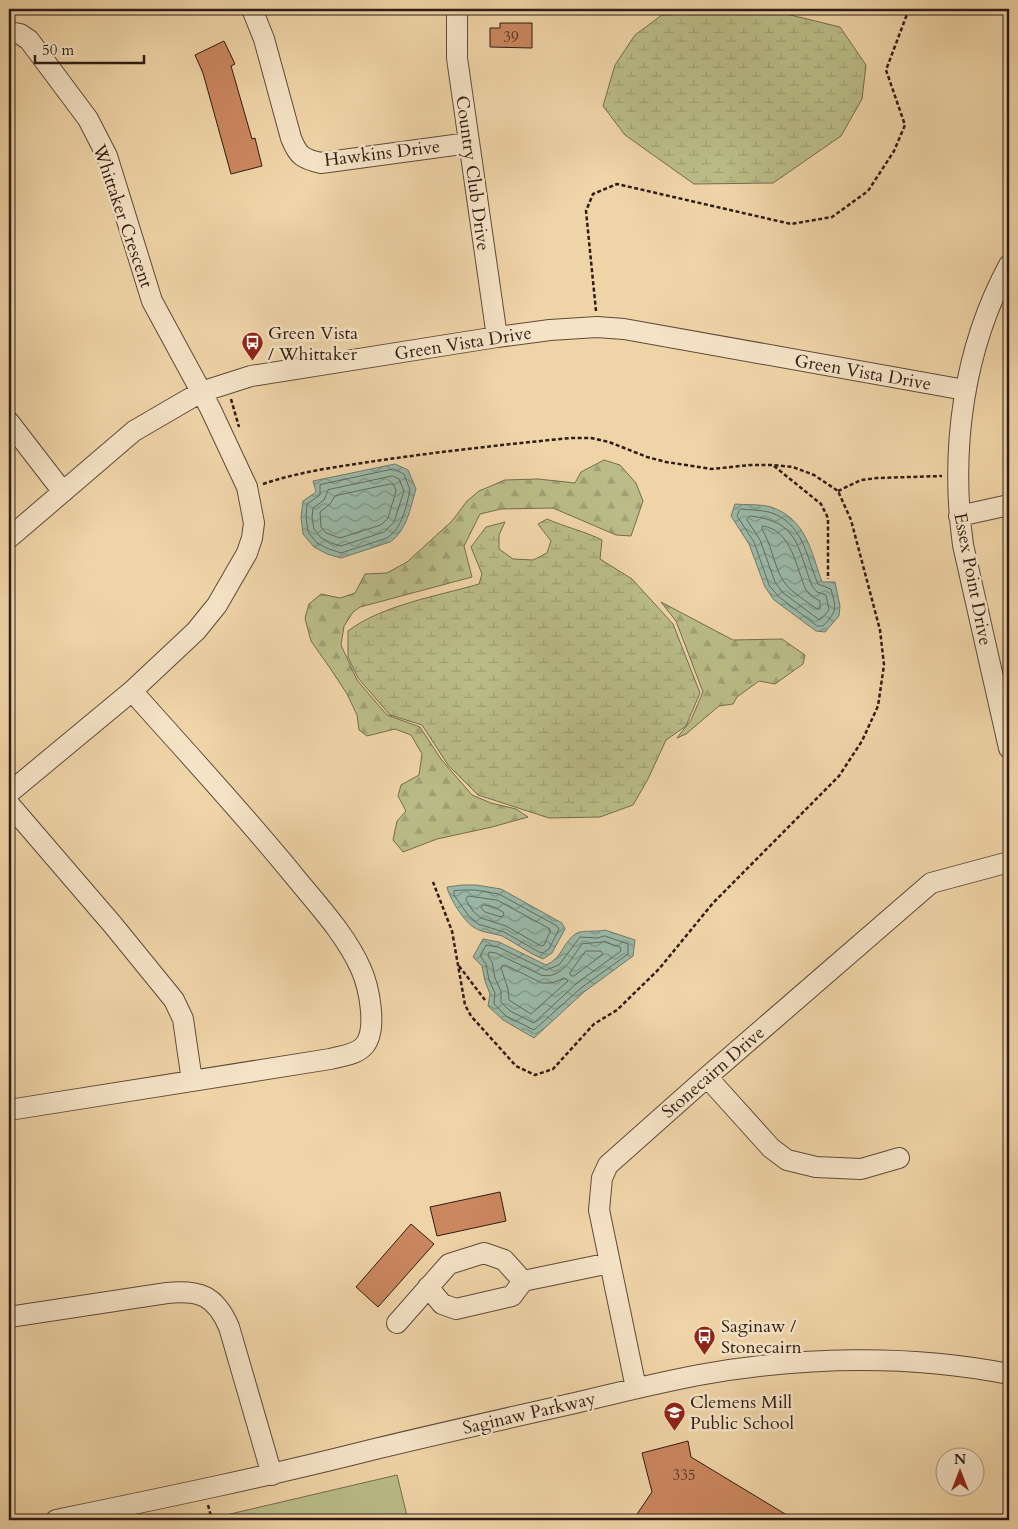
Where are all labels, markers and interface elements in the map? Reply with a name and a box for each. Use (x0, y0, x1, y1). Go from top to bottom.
house number: 39 (503, 27, 519, 47)
scale bar (35, 32, 144, 64)
text: 50 m (42, 40, 74, 60)
street label: Country Club Drive (449, 94, 496, 252)
street label: Hawkins Drive (323, 134, 441, 173)
street label: Whittaker Crescent (86, 140, 159, 291)
street label: Green Vista Drive (393, 320, 533, 367)
place label: Green Vista / Whittaker (268, 321, 358, 367)
bus stop icon: Green Vista / Whittaker (240, 331, 264, 362)
street label: Green Vista Drive (793, 348, 933, 397)
street label: Essex Point Drive (947, 511, 998, 648)
street label: Stonecairn Drive (656, 1021, 770, 1124)
place label: Saginaw / Stonecairn (721, 1314, 802, 1360)
bus stop icon: Saginaw / Stonecairn (693, 1324, 717, 1355)
street label: Saginaw Parkway (460, 1386, 598, 1441)
place label: Clemens Mill Public School (690, 1390, 794, 1436)
school or university icon: Clemens Mill Public School (662, 1400, 686, 1431)
north arrow (936, 1446, 986, 1496)
text: N (954, 1450, 966, 1469)
house number: 335 (672, 1465, 696, 1485)

